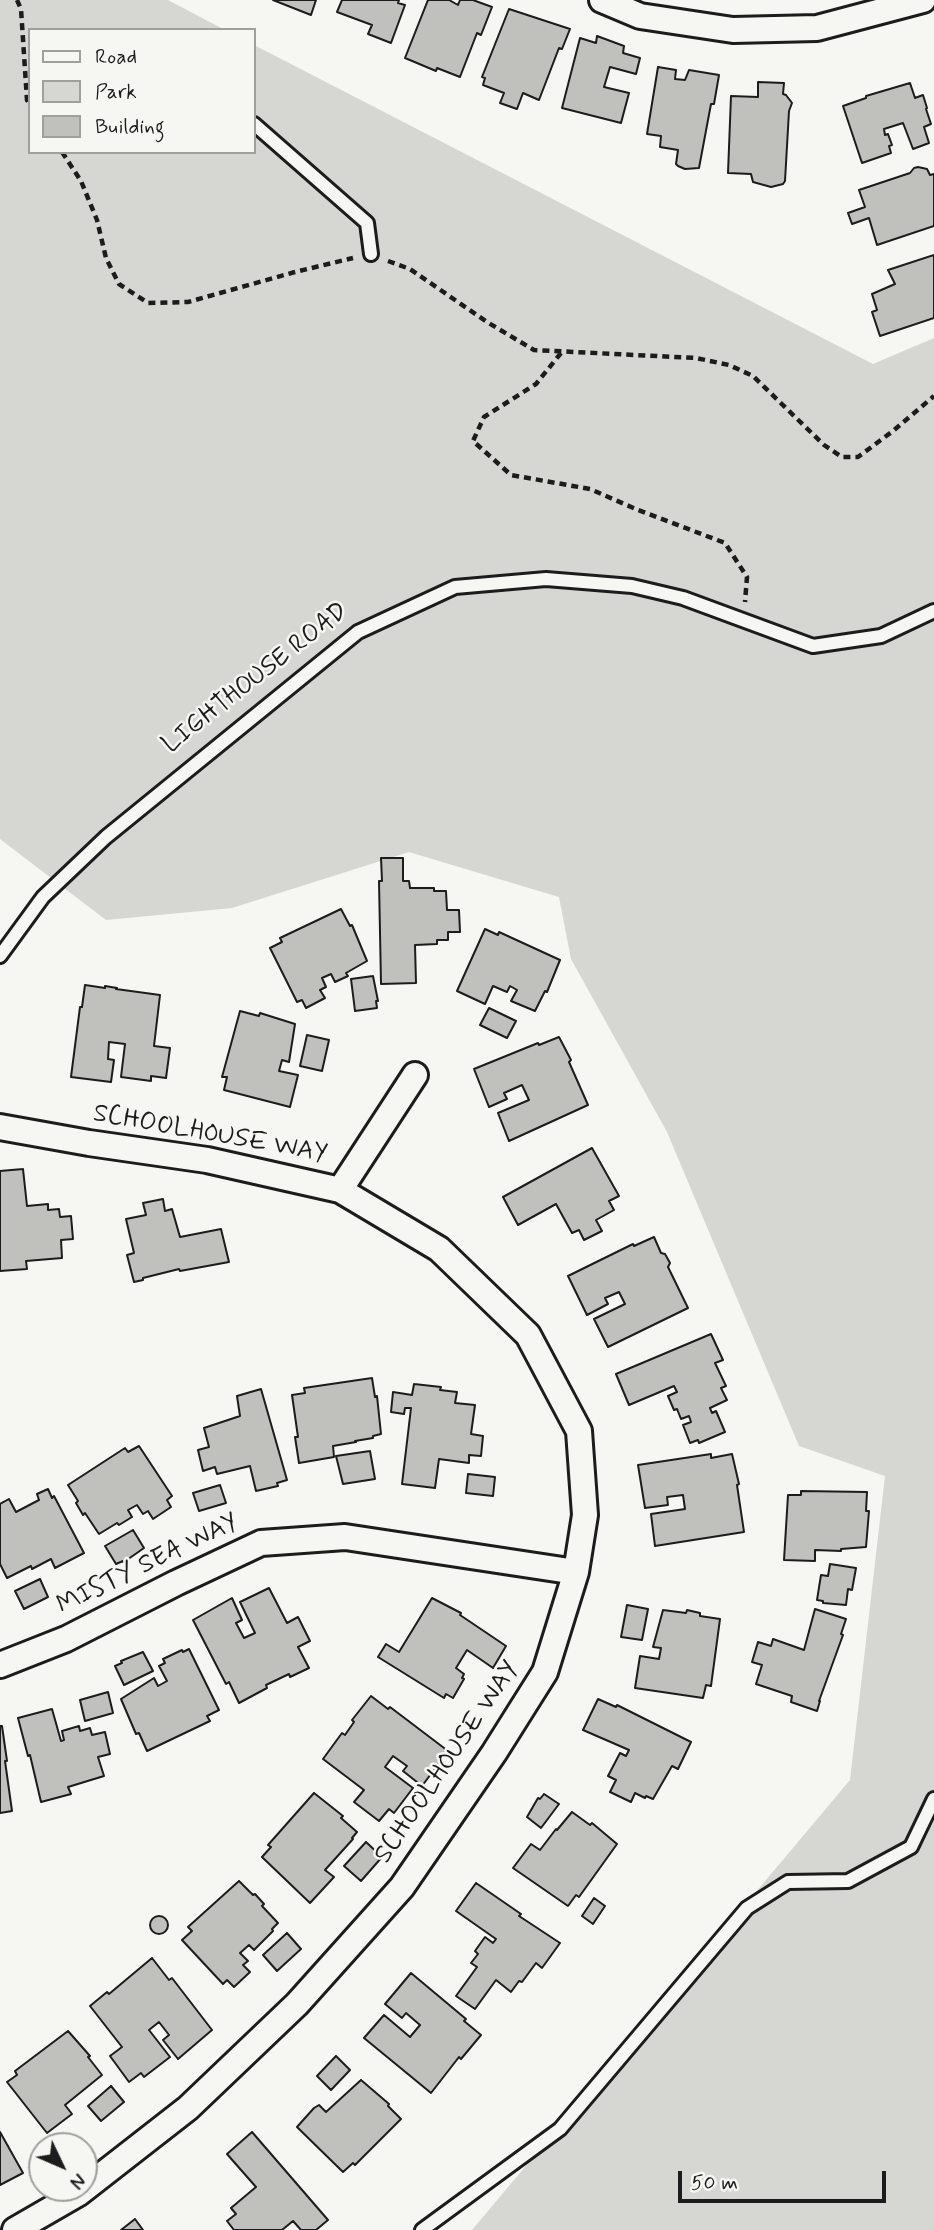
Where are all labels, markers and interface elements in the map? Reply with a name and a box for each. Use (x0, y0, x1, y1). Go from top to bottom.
legend (28, 28, 256, 154)
text: Road (95, 43, 137, 71)
text: Park (95, 78, 137, 106)
text: Building (95, 113, 165, 141)
street label: LIGHTHOUSE ROAD (157, 597, 355, 761)
street label: SCHOOLHOUSE WAY (90, 1099, 330, 1171)
street label: MISTY SEA WAY (52, 1508, 244, 1622)
street label: SCHOOLHOUSE WAY (369, 1656, 527, 1870)
north arrow (28, 2132, 98, 2202)
scale bar (682, 2156, 890, 2200)
text: N (64, 2167, 90, 2194)
text: 50 m (691, 2169, 738, 2197)

